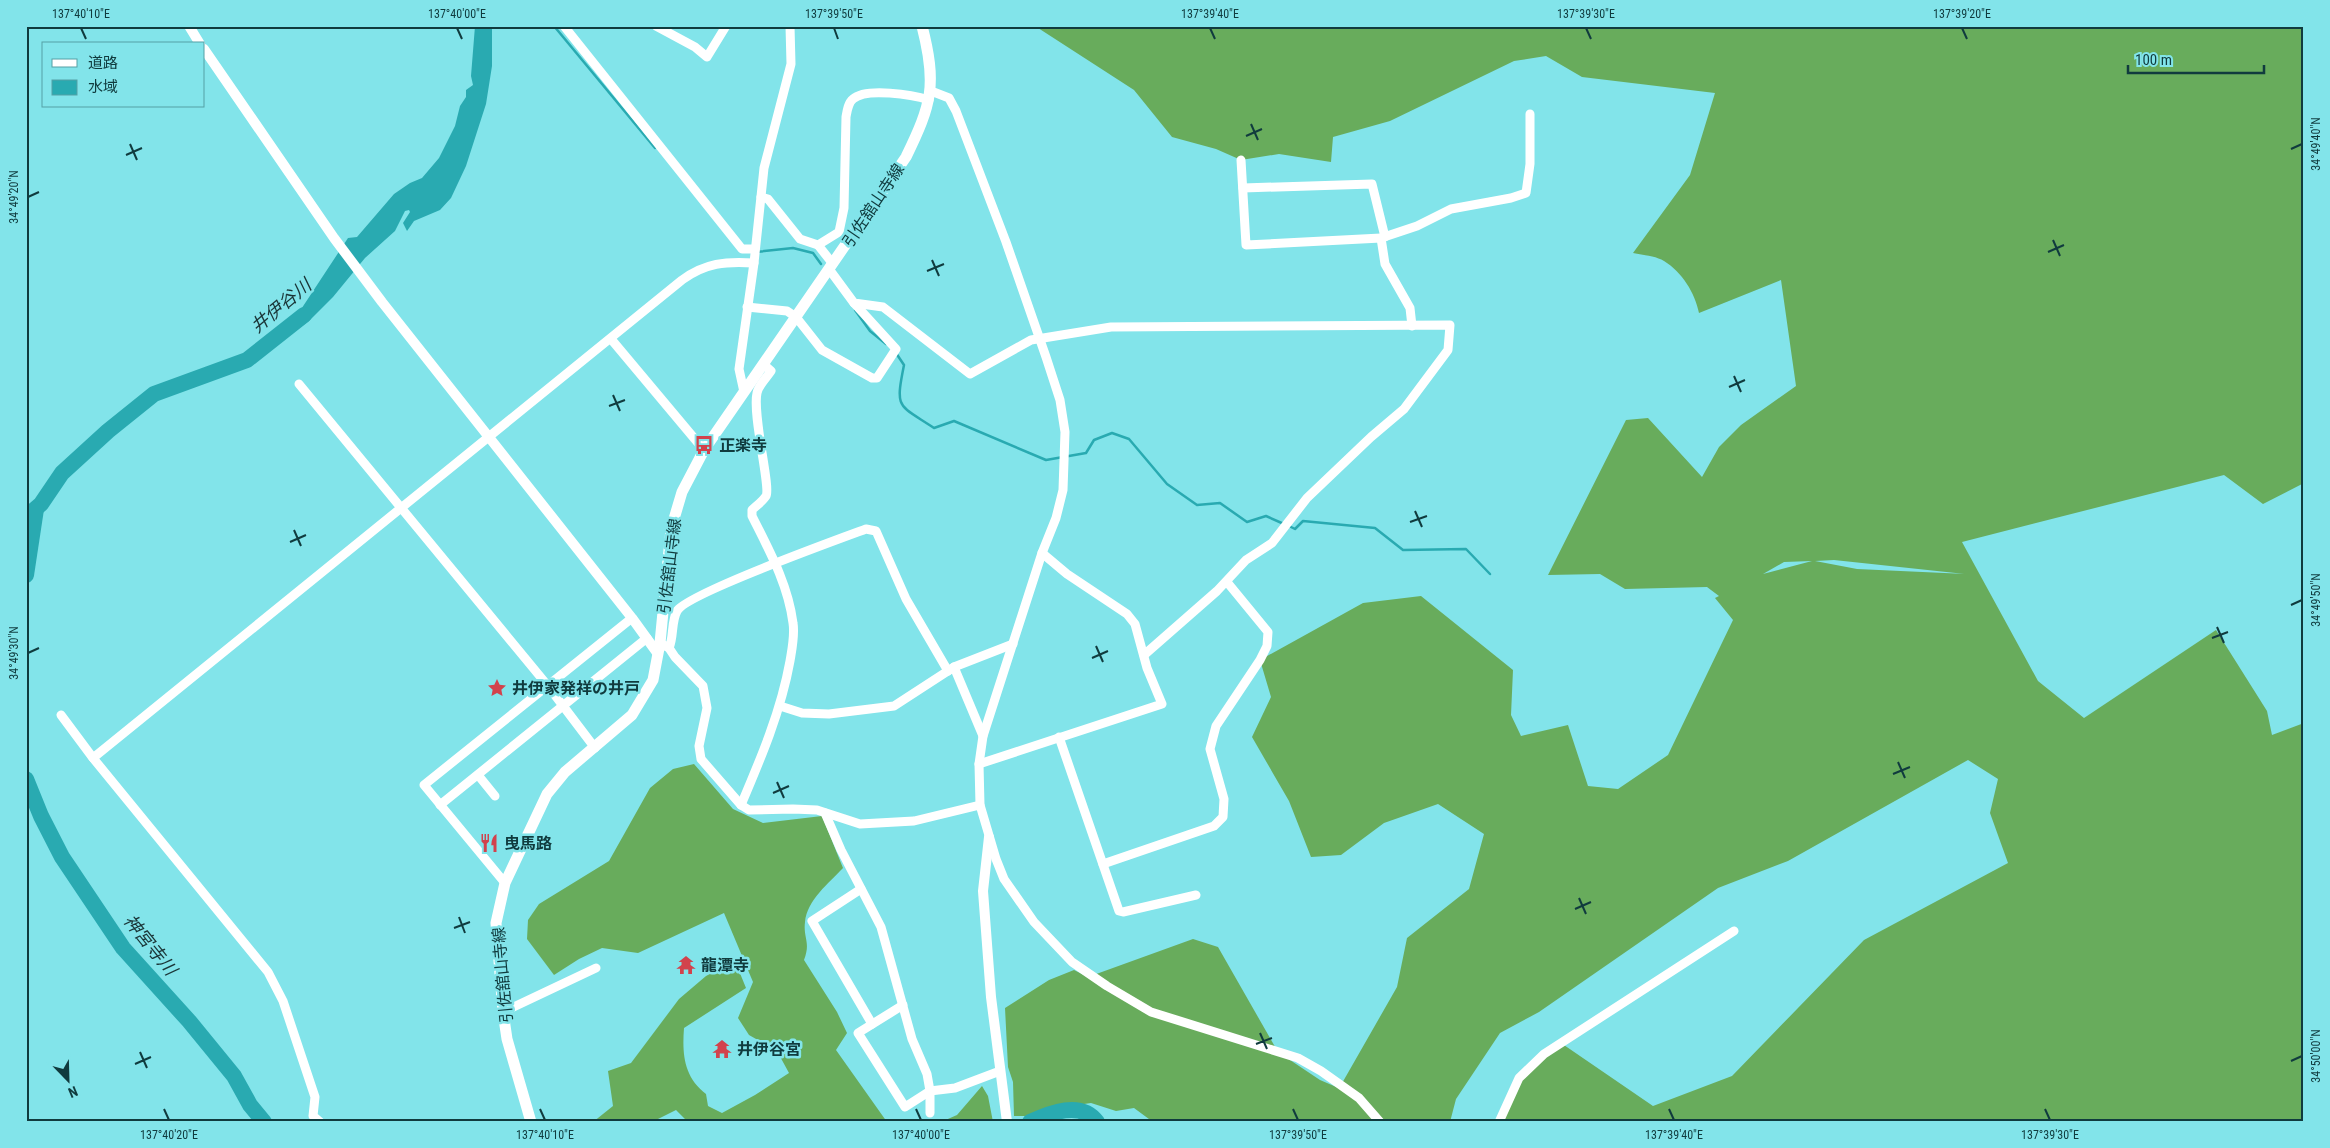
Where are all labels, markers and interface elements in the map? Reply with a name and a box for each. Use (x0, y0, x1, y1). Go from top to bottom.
text: 137°40'10"E (52, 7, 110, 21)
text: 137°40'00"E (428, 7, 486, 21)
text: 137°39'50"E (805, 7, 863, 21)
text: 137°39'40"E (1181, 7, 1239, 21)
text: 137°39'30"E (1557, 7, 1615, 21)
text: 137°39'20"E (1933, 7, 1991, 21)
legend (42, 42, 205, 108)
scale bar (2128, 42, 2264, 74)
text: 100 m (2135, 51, 2172, 69)
text: 道路 (88, 54, 118, 72)
text: 水域 (88, 78, 118, 96)
text: 34°49'40"N (2309, 117, 2323, 171)
street label: 引佐舘山寺線 (839, 160, 908, 250)
text: 34°49'20"N (7, 170, 21, 224)
water label: 井伊谷川 (246, 273, 317, 337)
bus stop icon: 正楽寺 (693, 434, 715, 456)
place label: 正楽寺 (719, 436, 767, 455)
street label: 引佐舘山寺線 (654, 517, 685, 615)
text: 34°49'50"N (2309, 573, 2323, 627)
text: 34°49'30"N (7, 626, 21, 680)
place icon: 井伊家発祥の井戸 (486, 677, 508, 699)
place label: 井伊家発祥の井戸 (512, 679, 640, 698)
restaurant icon: 曳馬路 (478, 832, 500, 854)
place label: 曳馬路 (504, 834, 552, 853)
water label: 神宮寺川 (120, 910, 182, 981)
street label: 引佐舘山寺線 (489, 926, 516, 1024)
temple icon: 龍潭寺 (675, 954, 697, 976)
place label: 龍潭寺 (701, 956, 749, 975)
text: 34°50'00"N (2309, 1029, 2323, 1083)
temple icon: 井伊谷宮 (711, 1038, 733, 1060)
place label: 井伊谷宮 (737, 1040, 801, 1059)
north arrow (42, 1056, 92, 1106)
text: N (66, 1083, 80, 1101)
text: 137°40'20"E (140, 1128, 198, 1142)
text: 137°40'10"E (516, 1128, 574, 1142)
text: 137°40'00"E (892, 1128, 950, 1142)
text: 137°39'50"E (1269, 1128, 1327, 1142)
text: 137°39'40"E (1645, 1128, 1703, 1142)
text: 137°39'30"E (2021, 1128, 2079, 1142)

